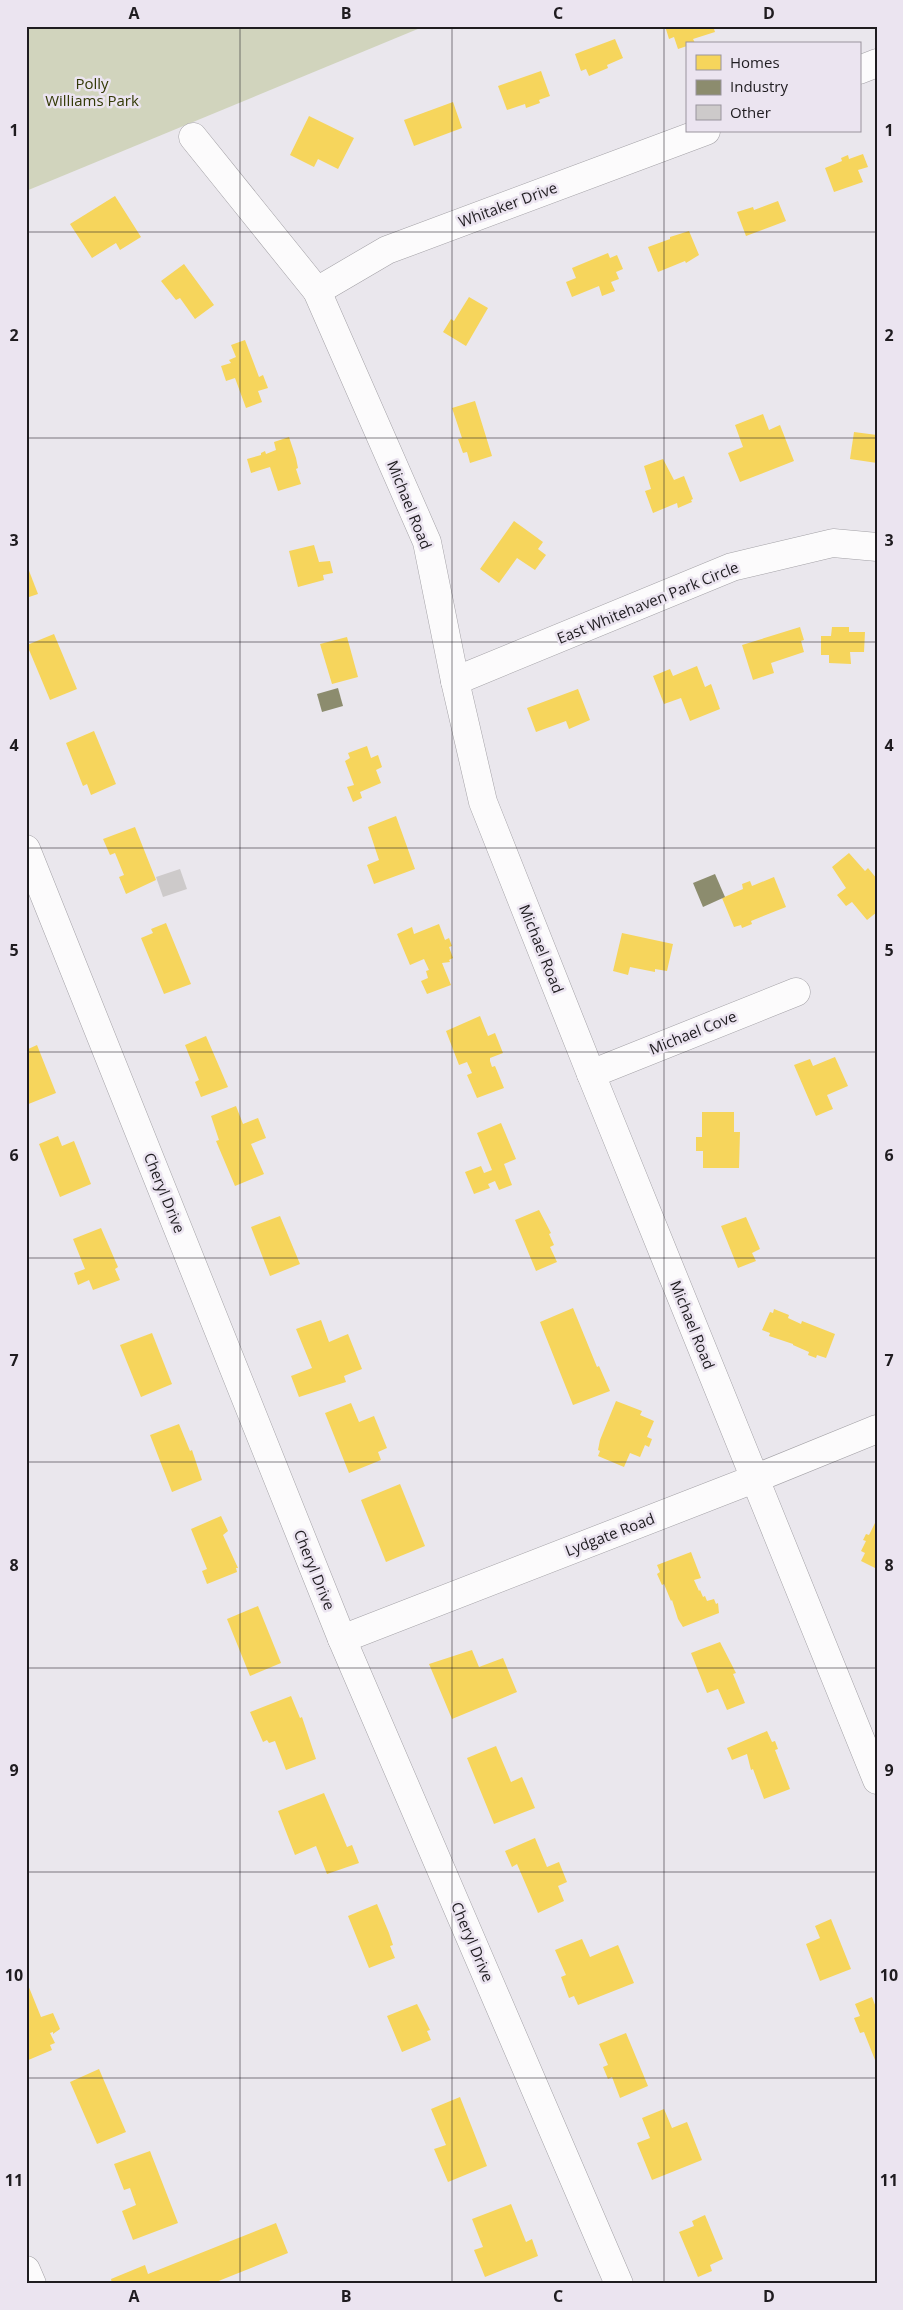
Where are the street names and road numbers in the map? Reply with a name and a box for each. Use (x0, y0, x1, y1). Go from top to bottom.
street label: Whitaker Drive (456, 177, 560, 231)
street label: Michael Road (383, 457, 437, 552)
street label: East Whitehaven Park Circle (554, 556, 741, 648)
street label: Michael Road (515, 901, 569, 996)
street label: Michael Cove (646, 1005, 739, 1059)
street label: Cheryl Drive (140, 1149, 190, 1236)
street label: Michael Road (666, 1277, 720, 1372)
street label: Lydgate Road (562, 1508, 657, 1560)
street label: Cheryl Drive (290, 1526, 340, 1613)
street label: Cheryl Drive (447, 1899, 499, 1985)

